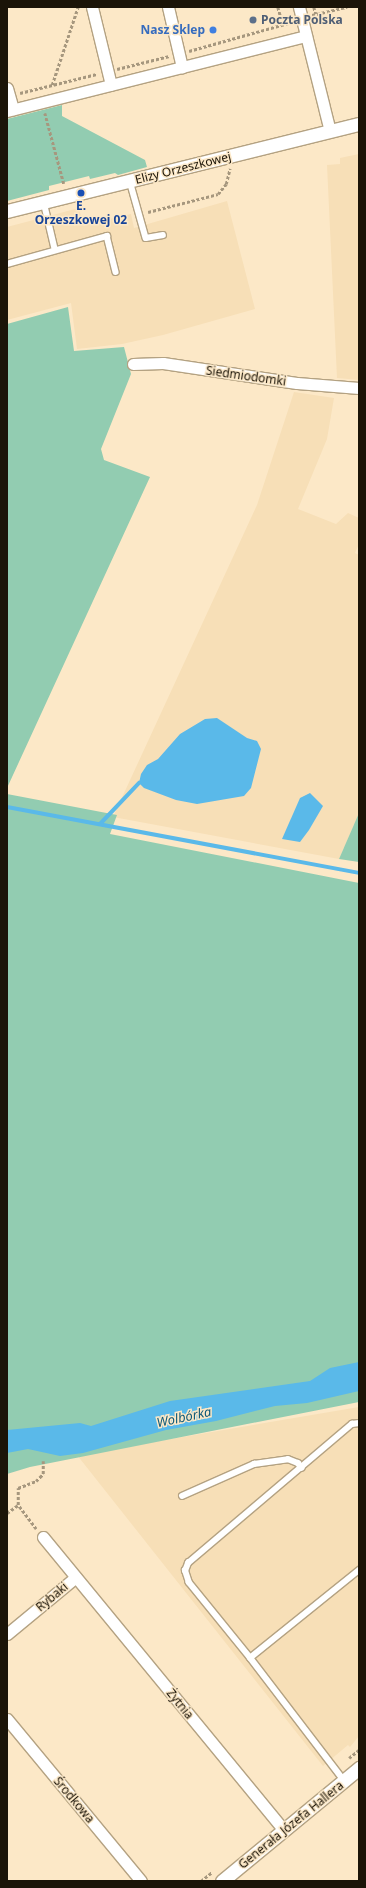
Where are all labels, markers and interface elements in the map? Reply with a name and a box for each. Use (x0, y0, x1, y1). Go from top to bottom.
place label: Poczta Polska (261, 13, 343, 27)
marker: Poczta Polska (248, 15, 258, 25)
place label: Nasz Sklep (141, 23, 205, 37)
marker: Nasz Sklep (208, 25, 218, 35)
street label: Elizy Orzeszkowej (133, 149, 233, 187)
marker: E. Orzeszkowej 02 (76, 188, 86, 198)
place label: E. Orzeszkowej 02 (35, 199, 127, 227)
street label: Siedmiodomki (205, 363, 287, 389)
water label: Wolbórka (155, 1404, 213, 1430)
street label: Rybaki (33, 1580, 71, 1614)
street label: Żytnia (164, 1686, 196, 1722)
street label: Środkowa (51, 1774, 97, 1826)
street label: Generała Józefa Hallera (236, 1778, 346, 1872)

